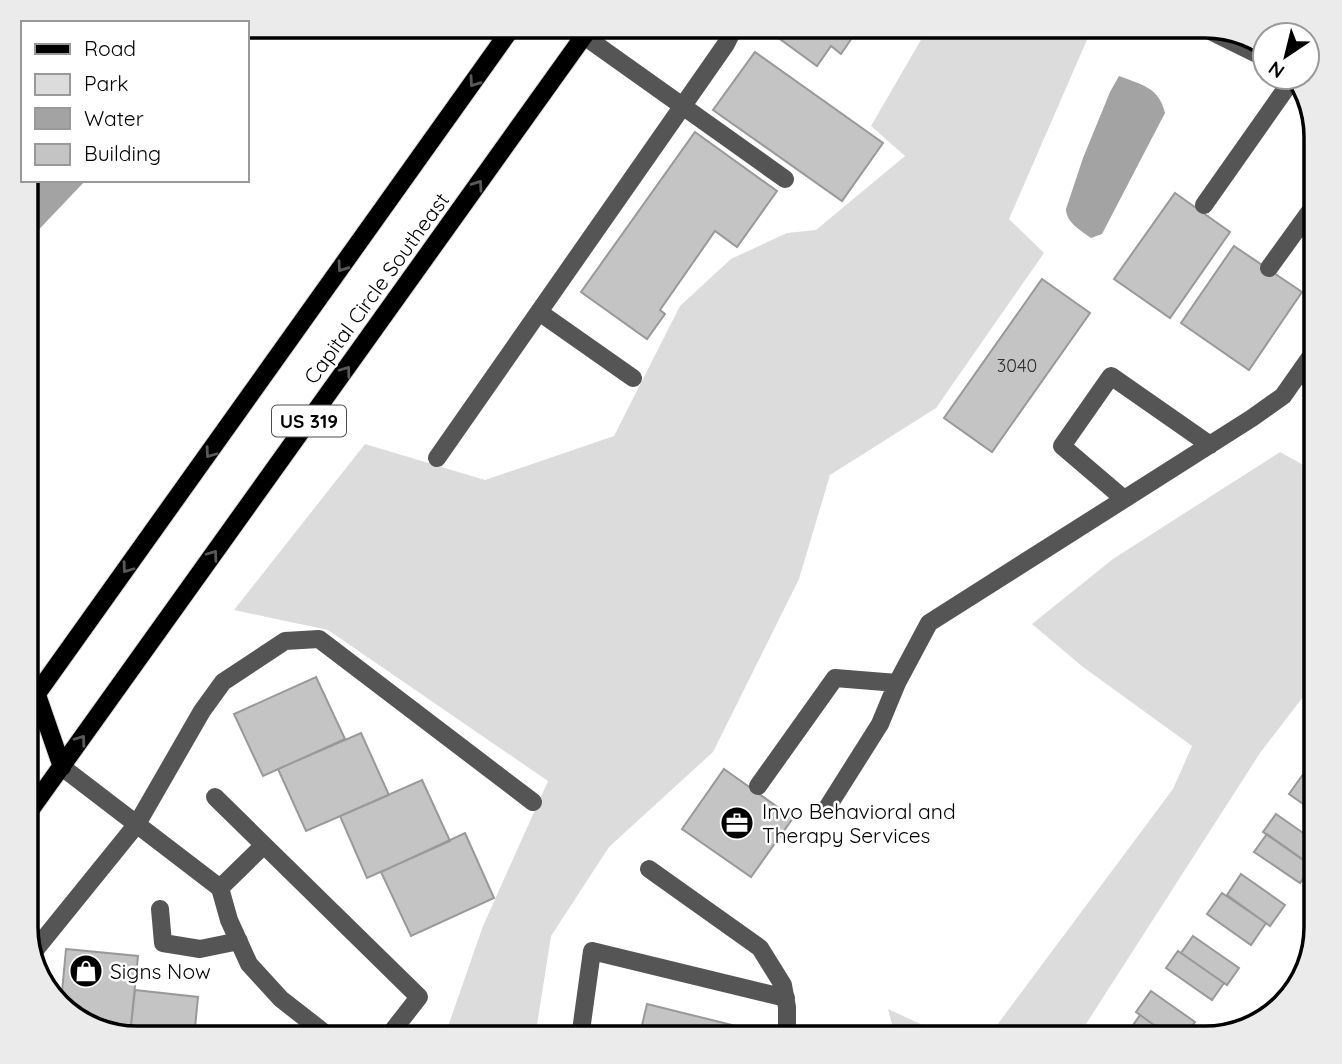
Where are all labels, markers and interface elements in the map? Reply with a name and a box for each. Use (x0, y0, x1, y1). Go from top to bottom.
legend (21, 21, 248, 182)
north arrow (1251, 21, 1321, 91)
text: Road (84, 35, 136, 61)
text: N (1264, 56, 1289, 84)
text: Park (84, 70, 128, 96)
one-way arrow (470, 74, 482, 87)
text: Water (84, 105, 144, 131)
text: Building (84, 140, 161, 166)
one-way arrow (470, 180, 482, 193)
street label: Capital Circle Southeast (298, 187, 454, 389)
one-way arrow (338, 259, 350, 272)
house number: 3040 (997, 354, 1037, 377)
one-way arrow (338, 366, 350, 379)
road number: US 319 (272, 406, 346, 436)
one-way arrow (206, 445, 218, 458)
one-way arrow (205, 551, 217, 563)
one-way arrow (123, 560, 136, 573)
one-way arrow (72, 735, 85, 748)
place label: Invo Behavioral and Therapy Services (762, 798, 956, 848)
office icon: Invo Behavioral and Therapy Services (718, 804, 756, 842)
shop icon: Signs Now (67, 952, 105, 990)
place label: Signs Now (110, 958, 211, 984)

